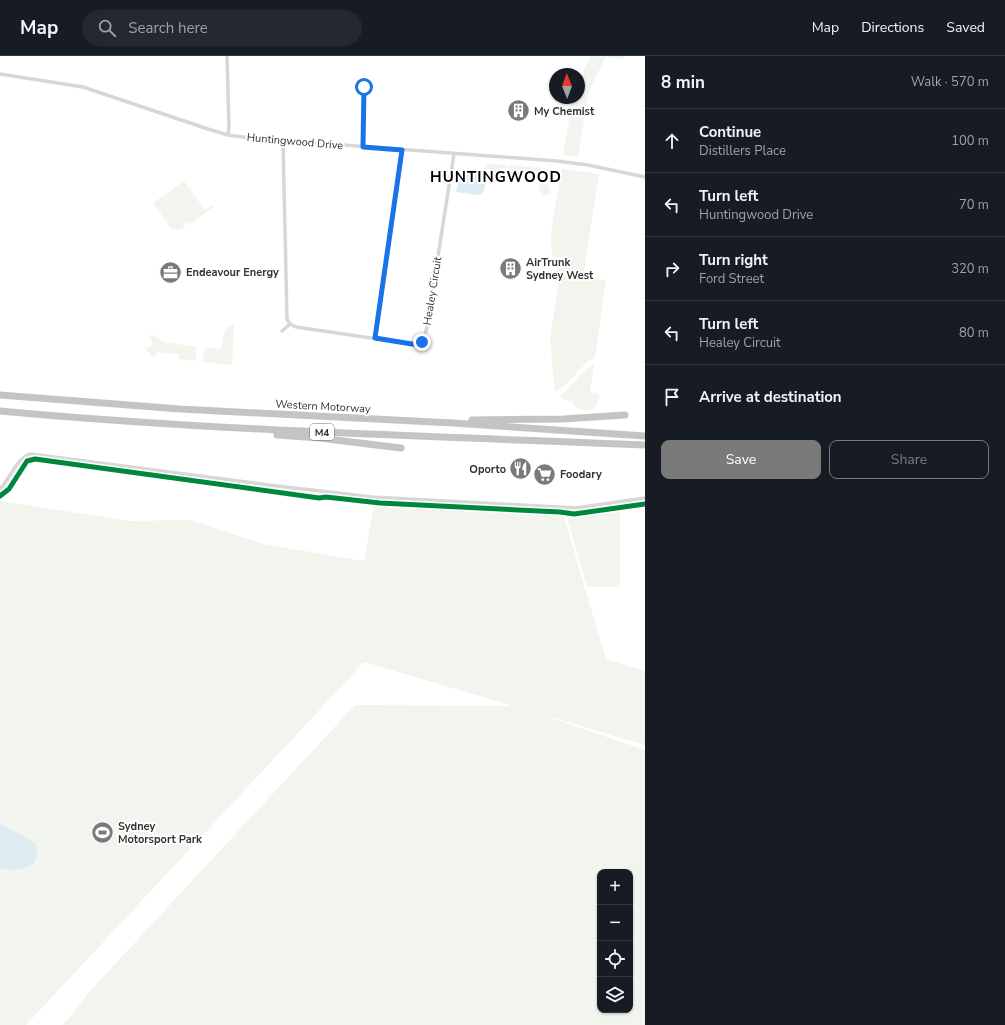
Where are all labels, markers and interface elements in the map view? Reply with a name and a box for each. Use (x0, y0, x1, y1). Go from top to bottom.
search box (82, 10, 362, 46)
text: Map (20, 15, 58, 41)
icon: search (96, 17, 118, 39)
text: Search here (128, 18, 208, 38)
text: Map (812, 18, 839, 37)
text: Directions (861, 18, 924, 37)
text: Saved (946, 18, 985, 37)
north arrow (549, 68, 585, 104)
text: 8 min (661, 71, 705, 94)
text: Walk · 570 m (911, 73, 989, 91)
route start (355, 78, 373, 96)
building icon: My Chemist (505, 98, 531, 124)
place label: My Chemist (534, 104, 595, 119)
text: Continue (699, 122, 761, 142)
street label: Huntingwood Drive (246, 130, 344, 153)
icon: ahead (661, 130, 683, 152)
text: 100 m (951, 132, 989, 150)
text: Distillers Place (699, 142, 786, 160)
district label: HUNTINGWOOD (430, 167, 562, 187)
text: Turn left (699, 186, 758, 206)
icon: left (661, 194, 683, 216)
text: 70 m (959, 196, 989, 214)
text: Huntingwood Drive (699, 206, 813, 224)
text: Turn right (699, 250, 768, 270)
building icon: AirTrunk Sydney West (497, 255, 523, 281)
place label: AirTrunk Sydney West (526, 255, 594, 283)
street label: Healey Circuit (420, 256, 445, 326)
icon: right (661, 258, 683, 280)
office icon: Endeavour Energy (157, 259, 183, 285)
text: 320 m (951, 260, 989, 278)
place label: Endeavour Energy (186, 265, 279, 280)
text: Ford Street (699, 270, 764, 288)
text: Turn left (699, 314, 758, 334)
icon: left (661, 322, 683, 344)
text: 80 m (959, 324, 989, 342)
route end (413, 333, 431, 351)
text: Healey Circuit (699, 334, 781, 352)
icon: arrive (661, 386, 683, 408)
text: Arrive at destination (699, 387, 842, 407)
street label: Western Motorway (275, 397, 371, 417)
road number: M4 (310, 424, 334, 440)
button: Save (661, 440, 821, 479)
button: Share (829, 440, 989, 479)
restaurant icon: Oporto (508, 456, 534, 482)
supermarket icon: Foodary (531, 461, 557, 487)
place label: Oporto (469, 462, 506, 477)
place label: Foodary (560, 467, 602, 482)
sports icon: Sydney Motorsport Park (90, 819, 116, 845)
place label: Sydney Motorsport Park (118, 819, 203, 847)
map controls (597, 869, 633, 1013)
button: + (597, 869, 633, 905)
button: − (597, 905, 633, 941)
button: locate (597, 941, 633, 977)
button: layers (597, 977, 633, 1013)

